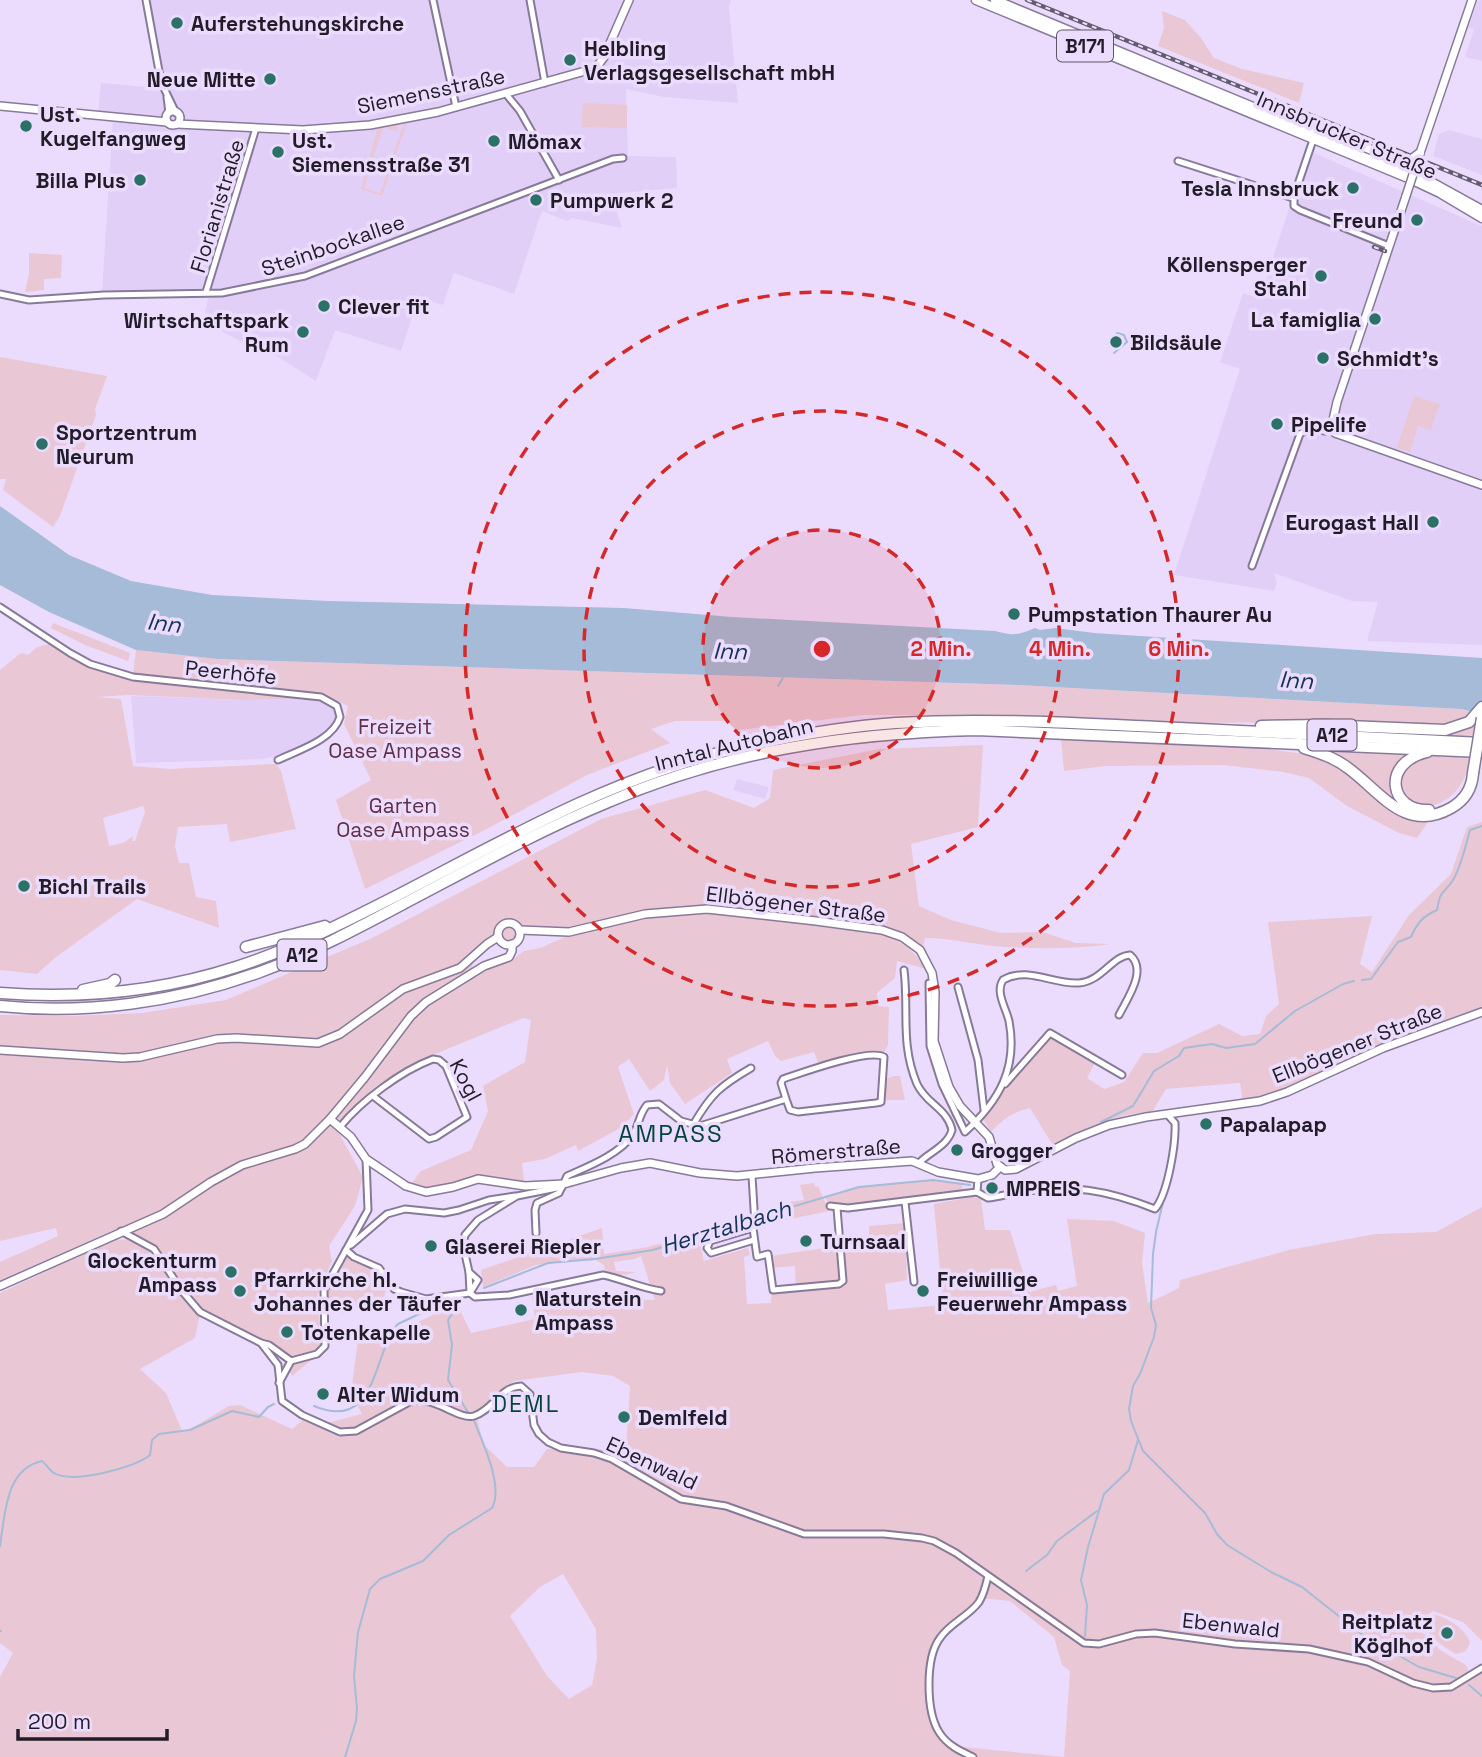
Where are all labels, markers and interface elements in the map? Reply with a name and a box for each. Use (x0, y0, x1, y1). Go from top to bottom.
place label: Auferstehungskirche (191, 10, 404, 37)
marker: Auferstehungskirche (169, 15, 185, 31)
road number: B171 (1057, 30, 1113, 61)
place label: Helbling Verlagsgesellschaft mbH (584, 35, 835, 86)
marker: Helbling Verlagsgesellschaft mbH (562, 52, 578, 68)
street label: Siemensstraße (355, 62, 507, 120)
place label: Neue Mitte (147, 66, 256, 93)
marker: Neue Mitte (262, 71, 278, 87)
street label: Innsbrucker Straße (1253, 85, 1441, 185)
place label: Ust. Kugelfangweg (40, 101, 186, 152)
marker: Ust. Kugelfangweg (18, 118, 34, 134)
place label: Ust. Siemensstraße 31 (292, 127, 470, 178)
place label: Mömax (508, 128, 582, 155)
marker: Mömax (486, 133, 502, 149)
street label: Florianistraße (184, 136, 250, 276)
marker: Ust. Siemensstraße 31 (270, 144, 286, 160)
place label: Billa Plus (36, 167, 126, 194)
marker: Billa Plus (132, 172, 148, 188)
place label: Tesla Innsbruck (1181, 175, 1339, 202)
marker: Tesla Innsbruck (1345, 180, 1361, 196)
place label: Pumpwerk 2 (550, 187, 673, 214)
marker: Pumpwerk 2 (528, 192, 544, 208)
place label: Freund (1332, 207, 1403, 234)
street label: Steinbockallee (258, 208, 408, 282)
marker: Freund (1409, 212, 1425, 228)
place label: Köllensperger Stahl (1167, 251, 1307, 302)
marker: Köllensperger Stahl (1313, 268, 1329, 284)
place label: Clever fit (338, 293, 430, 320)
marker: Clever fit (316, 298, 332, 314)
place label: La famiglia (1251, 306, 1361, 333)
place label: Wirtschaftspark Rum (124, 307, 289, 358)
marker: La famiglia (1367, 311, 1383, 327)
marker: Wirtschaftspark Rum (295, 324, 311, 340)
place label: Bildsäule (1130, 329, 1222, 356)
marker: Bildsäule (1108, 334, 1124, 350)
place label: Schmidt's (1337, 345, 1439, 372)
marker: Schmidt's (1315, 350, 1331, 366)
place label: Pipelife (1291, 411, 1367, 438)
marker: Pipelife (1269, 416, 1285, 432)
place label: Sportzentrum Neurum (56, 419, 197, 470)
marker: Sportzentrum Neurum (34, 436, 50, 452)
place label: Eurogast Hall (1285, 509, 1419, 536)
marker: Eurogast Hall (1425, 514, 1441, 530)
place label: Pumpstation Thaurer Au (1028, 601, 1272, 628)
water label: Inn (145, 606, 184, 640)
marker: Pumpstation Thaurer Au (1006, 606, 1022, 622)
water label: Inn (713, 635, 748, 667)
text: 2 Min. (910, 635, 972, 662)
text: 4 Min. (1029, 635, 1091, 662)
text: 6 Min. (1148, 635, 1210, 662)
centre of rings (810, 637, 834, 661)
street label: Peerhöfe (184, 654, 278, 690)
water label: Inn (1278, 664, 1315, 696)
street label: Inntal Autobahn (652, 711, 816, 777)
park label: Freizeit Oase Ampass (328, 713, 462, 764)
road number: A12 (1308, 720, 1356, 750)
park label: Garten Oase Ampass (336, 792, 470, 843)
place label: Bichl Trails (38, 873, 146, 900)
marker: Bichl Trails (16, 878, 32, 894)
street label: Ellbögener Straße (705, 880, 887, 928)
road number: A12 (278, 939, 326, 970)
street label: Ellbögener Straße (1268, 997, 1446, 1089)
street label: Kogl (444, 1054, 488, 1106)
place label: Papalapap (1220, 1111, 1327, 1138)
marker: Papalapap (1198, 1116, 1214, 1132)
district label: AMPASS (618, 1118, 724, 1149)
street label: Römerstraße (770, 1132, 902, 1170)
place label: Grogger (971, 1137, 1053, 1164)
marker: Grogger (949, 1142, 965, 1158)
place label: MPREIS (1006, 1175, 1081, 1202)
marker: MPREIS (984, 1180, 1000, 1196)
water label: Herztalbach (657, 1193, 795, 1261)
place label: Turnsaal (820, 1228, 906, 1255)
place label: Glaserei Riepler (445, 1233, 601, 1260)
marker: Turnsaal (798, 1233, 814, 1249)
marker: Glaserei Riepler (423, 1238, 439, 1254)
place label: Glockenturm Ampass (88, 1247, 217, 1298)
marker: Glockenturm Ampass (223, 1264, 239, 1280)
place label: Pfarrkirche hl. Johannes der Täufer (254, 1266, 461, 1317)
place label: Freiwillige Feuerwehr Ampass (937, 1266, 1127, 1317)
marker: Pfarrkirche hl. Johannes der Täufer (232, 1283, 248, 1299)
marker: Freiwillige Feuerwehr Ampass (915, 1283, 931, 1299)
place label: Naturstein Ampass (535, 1285, 642, 1336)
marker: Naturstein Ampass (513, 1302, 529, 1318)
place label: Totenkapelle (301, 1319, 431, 1346)
marker: Totenkapelle (279, 1324, 295, 1340)
place label: Alter Widum (337, 1381, 459, 1408)
marker: Alter Widum (315, 1386, 331, 1402)
district label: DEML (492, 1389, 560, 1419)
place label: Demlfeld (638, 1404, 728, 1431)
marker: Demlfeld (616, 1409, 632, 1425)
street label: Ebenwald (602, 1430, 702, 1496)
street label: Ebenwald (1181, 1606, 1281, 1644)
place label: Reitplatz Köglhof (1342, 1608, 1433, 1659)
marker: Reitplatz Köglhof (1439, 1625, 1455, 1641)
scale bar (18, 1698, 166, 1742)
text: 200 m (28, 1708, 91, 1735)

